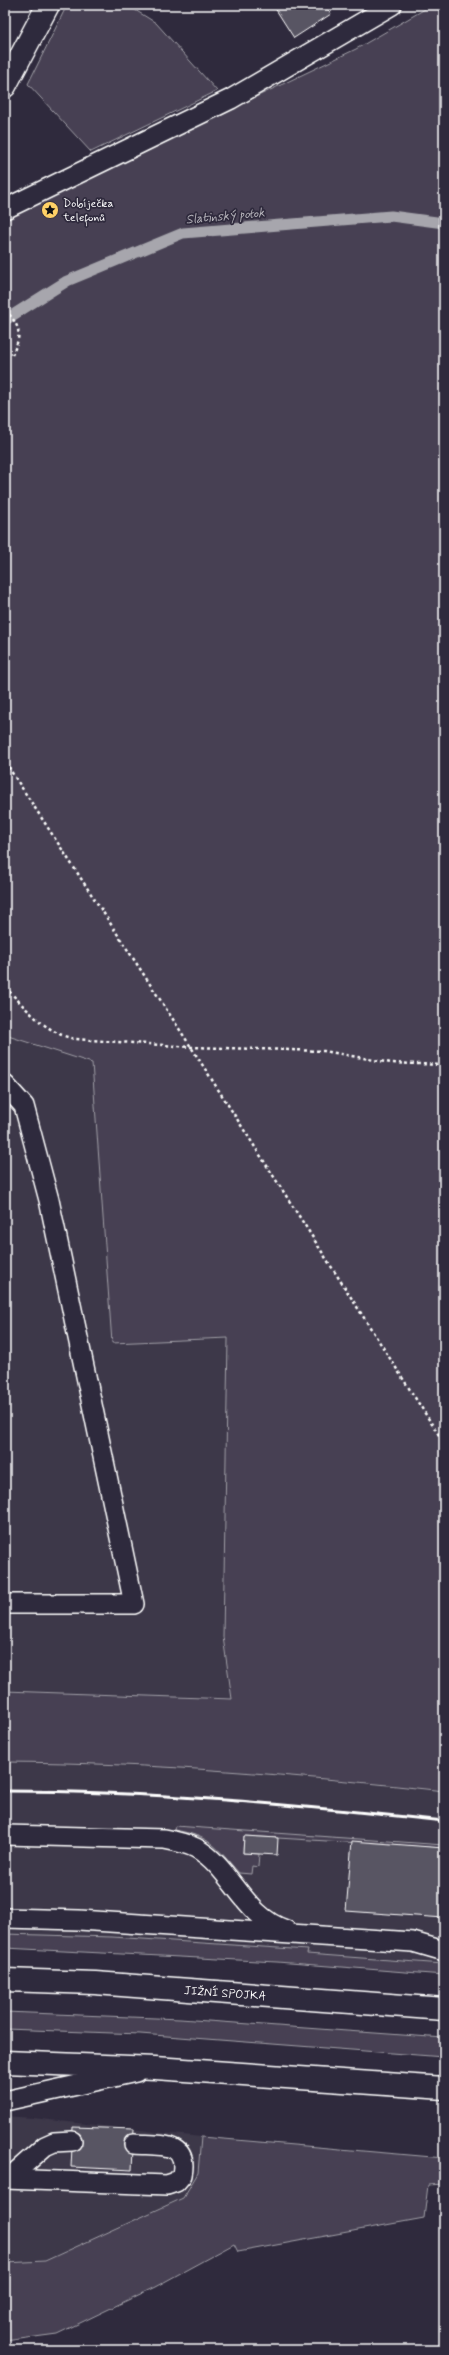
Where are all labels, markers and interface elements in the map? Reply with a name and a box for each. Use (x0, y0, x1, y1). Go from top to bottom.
place label: Dobíječka telefonů (62, 196, 114, 227)
place icon: Dobíječka telefonů (40, 200, 60, 220)
water label: Slatinský potok (185, 205, 266, 228)
street label: JIŽNÍ SPOJKA (183, 1983, 266, 2005)

